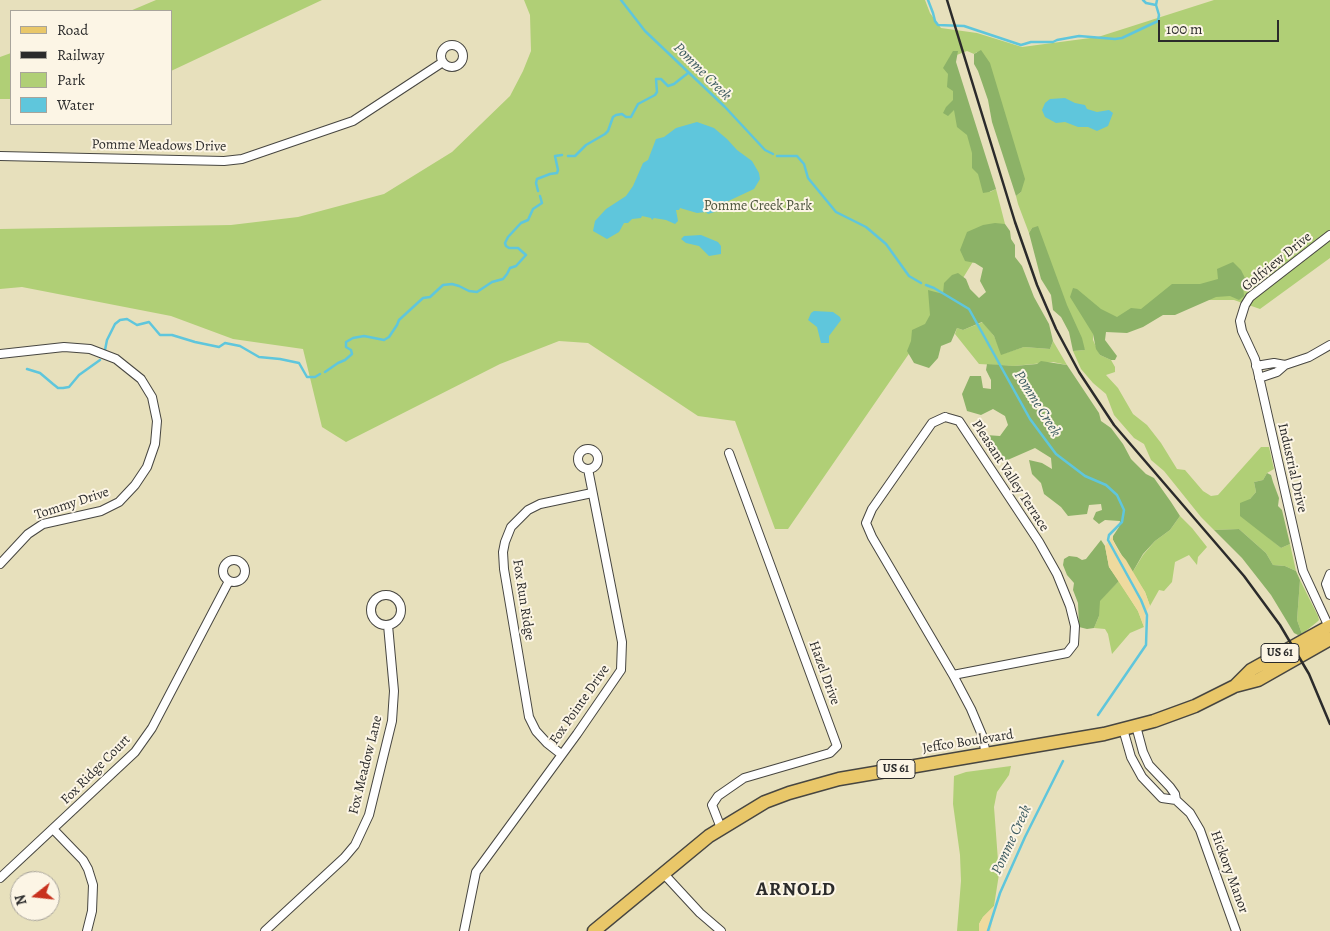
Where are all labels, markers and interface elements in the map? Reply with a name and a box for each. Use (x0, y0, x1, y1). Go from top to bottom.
legend (10, 10, 172, 125)
scale bar (1160, 10, 1281, 42)
text: 100 m (1166, 19, 1203, 39)
text: Road (57, 20, 88, 40)
water label: Pomme Creek (669, 39, 735, 105)
text: Railway (57, 45, 104, 65)
text: Park (57, 70, 85, 90)
text: Water (57, 95, 94, 115)
street label: Pomme Meadows Drive (91, 136, 227, 156)
park label: Pomme Creek Park (704, 199, 812, 215)
street label: Golfview Drive (1239, 229, 1315, 295)
water label: Pomme Creek (1010, 368, 1064, 440)
street label: Pleasant Valley Terrace (968, 417, 1052, 535)
street label: Industrial Drive (1274, 422, 1310, 514)
street label: Tommy Drive (33, 484, 111, 524)
street label: Fox Run Ridge (508, 558, 538, 642)
street label: Hazel Drive (805, 639, 843, 707)
road number: US 61 (1261, 644, 1299, 662)
street label: Fox Pointe Drive (546, 662, 614, 748)
street label: Fox Meadow Lane (346, 714, 386, 816)
street label: Jeffco Boulevard (921, 727, 1015, 757)
street label: Fox Ridge Court (58, 732, 134, 808)
road number: US 61 (877, 760, 915, 779)
water label: Pomme Creek (988, 802, 1036, 878)
street label: Hickory Manor (1206, 828, 1252, 916)
north arrow (10, 871, 60, 921)
district label: ARNOLD (755, 879, 837, 901)
text: N (11, 892, 32, 908)

